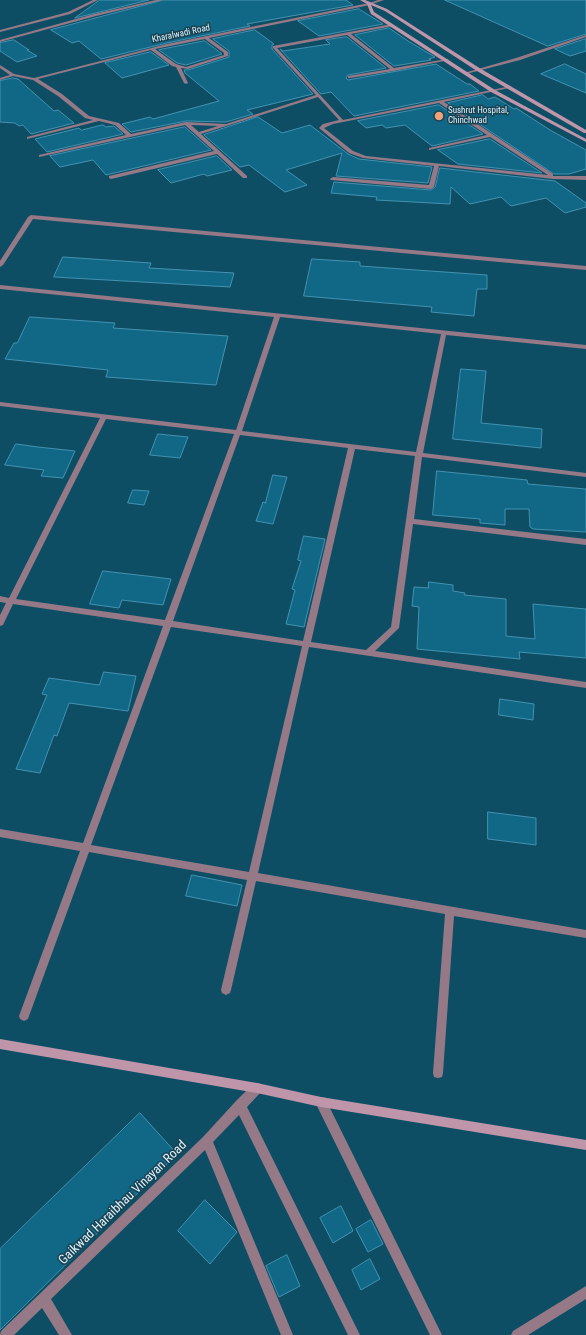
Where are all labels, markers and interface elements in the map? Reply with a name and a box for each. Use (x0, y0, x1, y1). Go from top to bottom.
street label: Kharalwadi Road (151, 23, 211, 45)
place label: Sushrut Hospital, Chinchwad (448, 106, 509, 127)
marker: Sushrut Hospital, Chinchwad (433, 110, 445, 122)
street label: Gaikwad Haraibhau Vinayan Road (56, 1138, 190, 1268)

